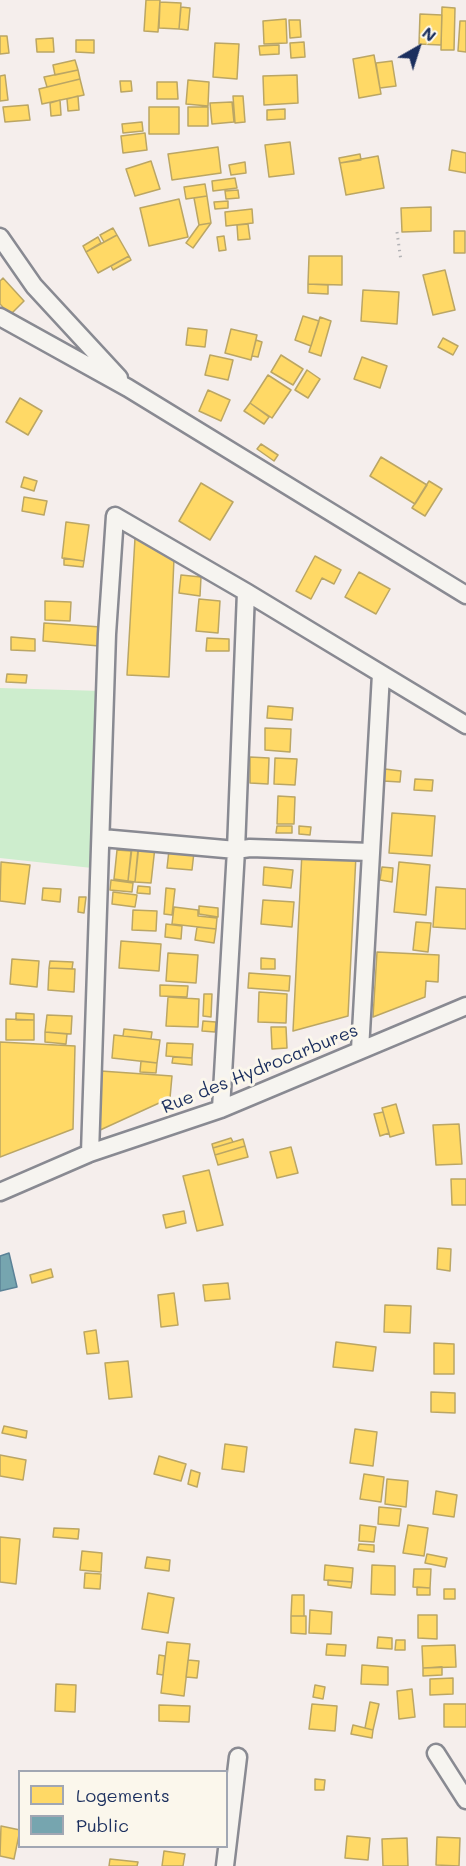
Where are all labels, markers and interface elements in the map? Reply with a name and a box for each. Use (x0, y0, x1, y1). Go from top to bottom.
north arrow (388, 18, 448, 78)
text: N (418, 22, 441, 46)
street label: Rue des Hydrocarbures (159, 1020, 361, 1118)
legend (18, 1770, 228, 1848)
text: Logements (76, 1783, 170, 1807)
text: Public (76, 1813, 129, 1837)

